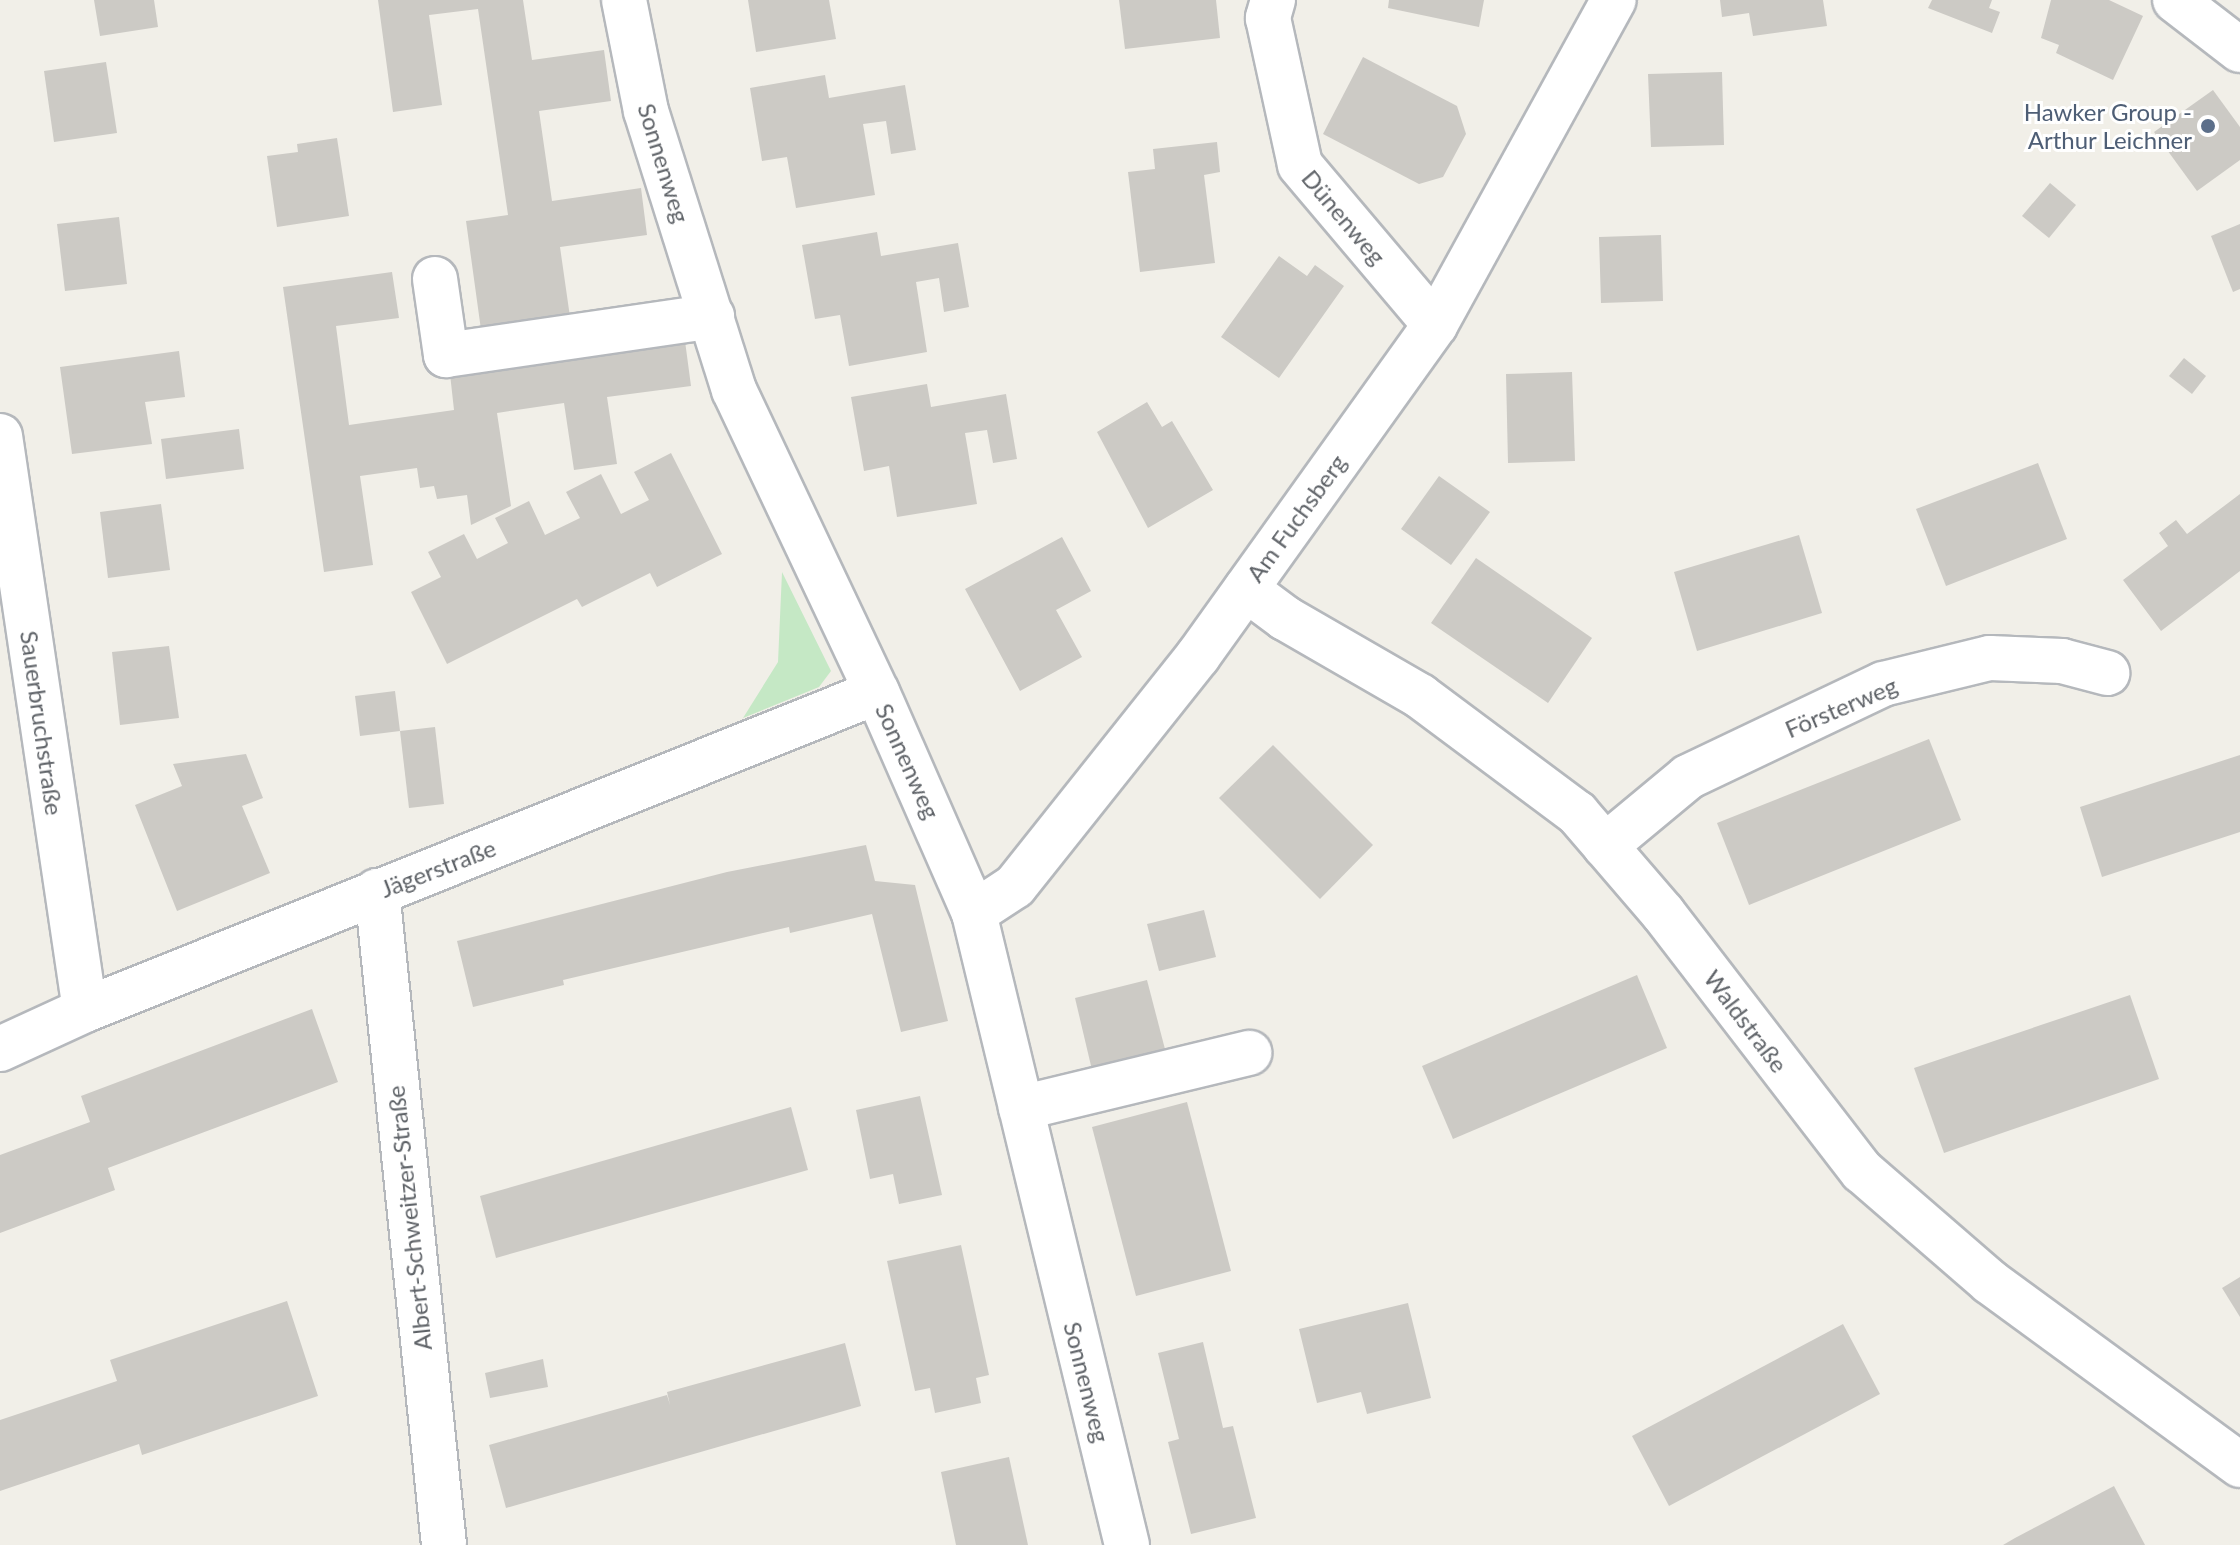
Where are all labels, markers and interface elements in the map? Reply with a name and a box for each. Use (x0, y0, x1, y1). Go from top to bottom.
place label: Hawker Group - Arthur Leichner (2023, 98, 2192, 154)
street label: Sonnenweg (632, 100, 696, 226)
marker: Hawker Group - Arthur Leichner (2199, 117, 2217, 135)
street label: Dünenweg (1296, 164, 1392, 270)
street label: Am Fuchsberg (1240, 449, 1352, 587)
street label: Sauerbruchstraße (15, 629, 69, 817)
street label: Försterweg (1781, 671, 1901, 743)
street label: Sonnenweg (870, 699, 946, 823)
street label: Jägerstraße (376, 833, 500, 903)
street label: Waldstraße (1698, 964, 1794, 1078)
street label: Albert-Schweitzer-Straße (381, 1084, 437, 1352)
street label: Sonnenweg (1058, 1319, 1116, 1445)

